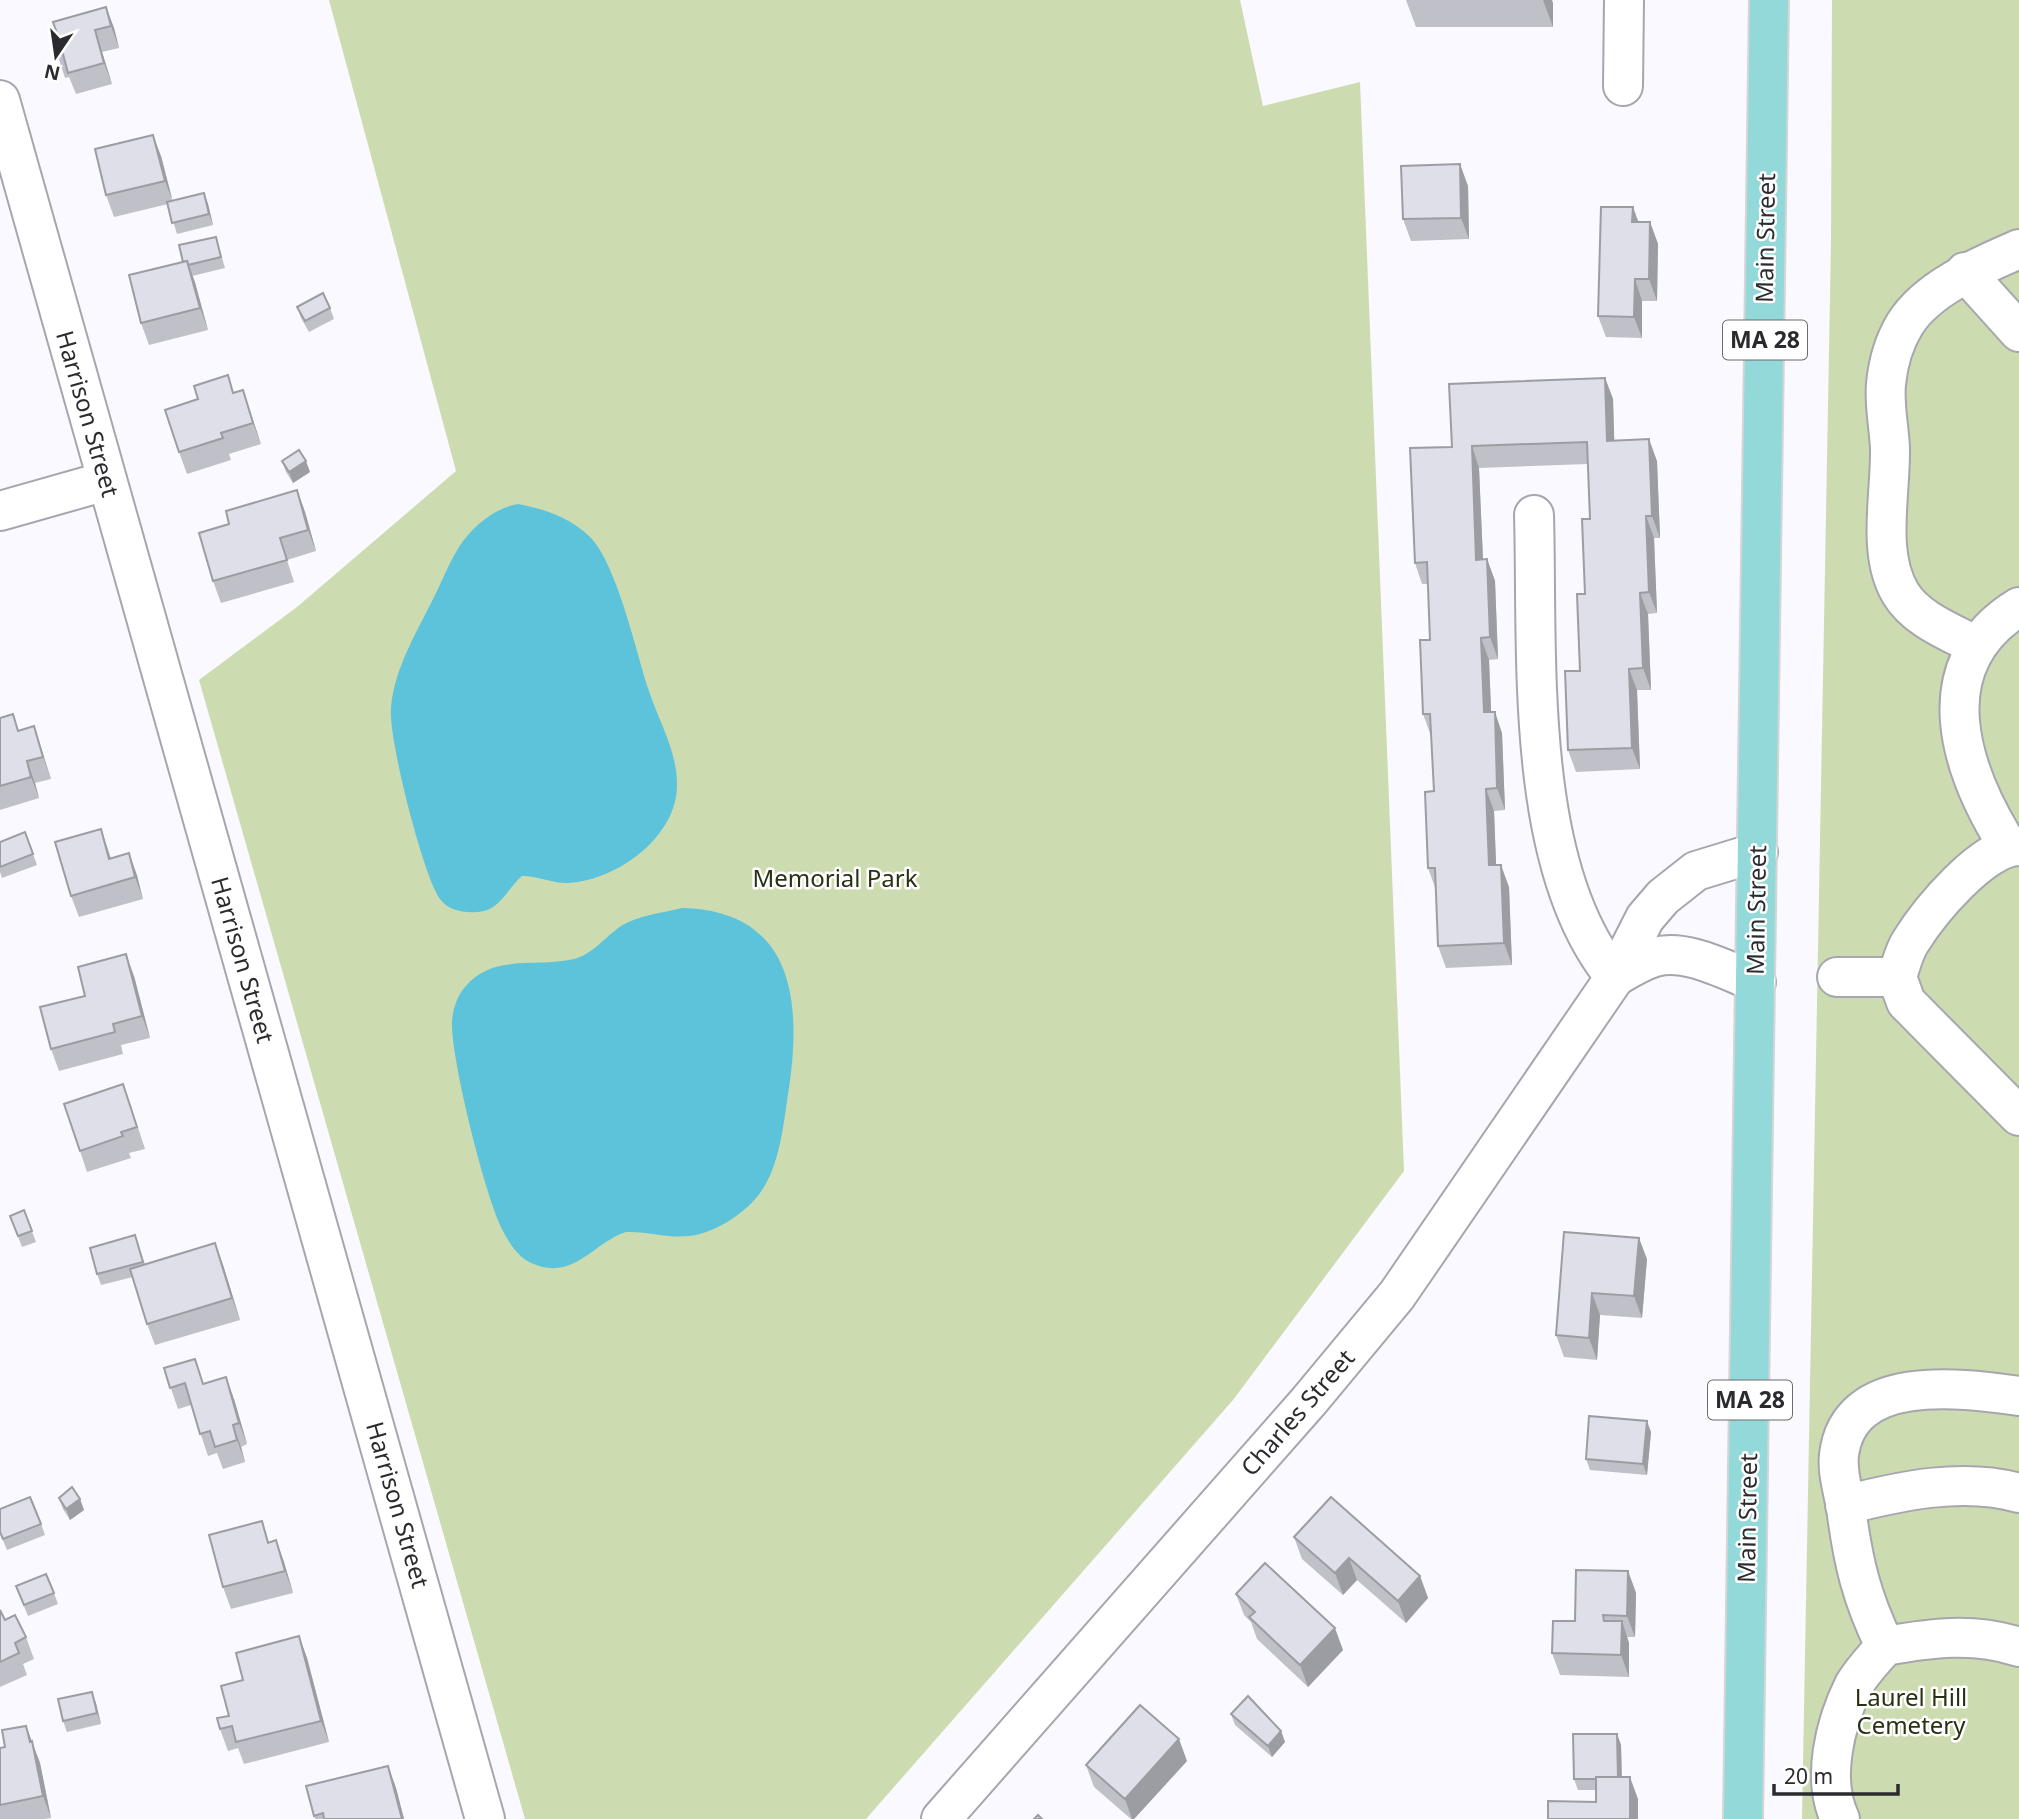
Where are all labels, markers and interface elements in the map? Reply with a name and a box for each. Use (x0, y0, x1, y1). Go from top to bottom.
north arrow (21, 21, 91, 91)
text: N (42, 58, 63, 87)
street label: Main Street (1747, 173, 1782, 303)
road number: MA 28 (1723, 320, 1807, 360)
street label: Harrison Street (49, 327, 128, 501)
street label: Main Street (1738, 845, 1773, 975)
park label: Memorial Park (753, 861, 918, 894)
street label: Harrison Street (204, 873, 283, 1047)
street label: Charles Street (1233, 1341, 1361, 1482)
road number: MA 28 (1708, 1380, 1792, 1420)
street label: Harrison Street (359, 1418, 438, 1592)
street label: Main Street (1729, 1453, 1764, 1583)
park label: Laurel Hill Cemetery (1855, 1680, 1967, 1741)
scale bar (1774, 1752, 1898, 1796)
text: 20 m (1784, 1762, 1833, 1790)

